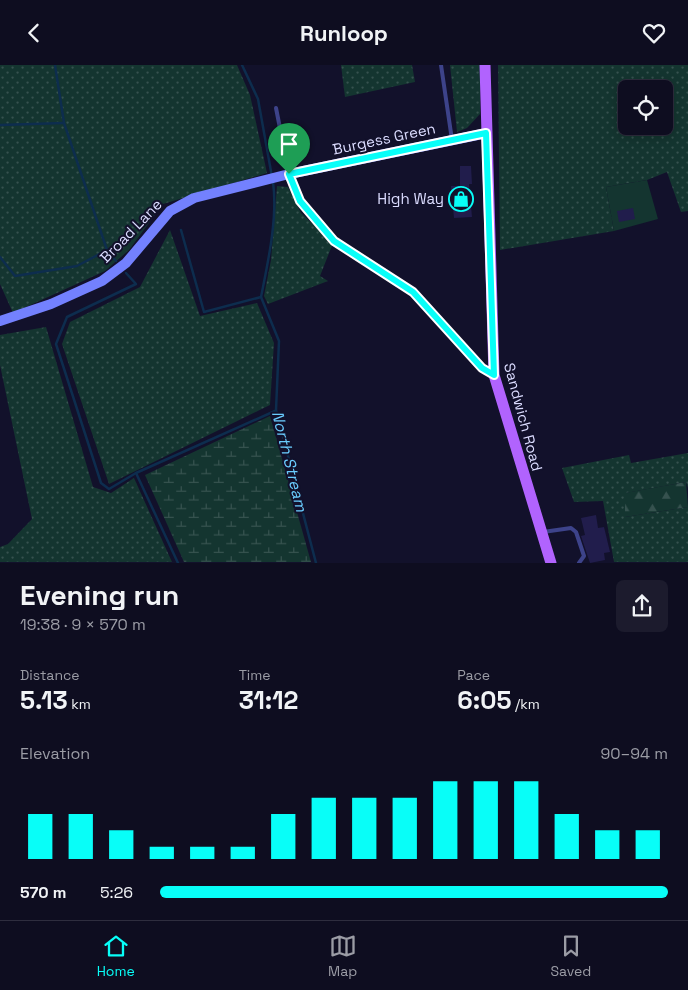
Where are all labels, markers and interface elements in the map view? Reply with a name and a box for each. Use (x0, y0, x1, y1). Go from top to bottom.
icon: back (20, 19, 48, 47)
text: Runloop (300, 19, 388, 47)
icon: heart (640, 19, 668, 47)
map controls (618, 80, 673, 135)
button: locate (618, 80, 673, 135)
street label: Burgess Green (331, 118, 437, 159)
pin (268, 123, 310, 174)
icon: arrive (275, 130, 303, 158)
shop icon: High Way (448, 186, 474, 212)
place label: High Way (377, 189, 444, 208)
street label: Broad Lane (96, 195, 166, 267)
street label: Sandwich Road (500, 361, 547, 473)
water label: North Stream (267, 409, 312, 515)
text: Evening run (20, 577, 179, 613)
button: share (616, 580, 668, 632)
text: 19:38 · 9 × 570 m (20, 614, 146, 635)
text: Distance (20, 666, 80, 684)
text: Time (239, 666, 271, 684)
text: Pace (457, 666, 490, 684)
text: 5.13 (20, 684, 68, 716)
text: 31:12 (239, 684, 298, 716)
text: 6:05 (457, 684, 511, 716)
text: km (68, 695, 91, 713)
text: /km (511, 695, 540, 713)
text: Elevation (20, 743, 90, 764)
text: 90–94 m (601, 743, 668, 764)
text: 570 m (20, 882, 66, 903)
text: 5:26 (100, 882, 133, 903)
tab: Home (97, 932, 135, 980)
tab: Map (328, 932, 357, 980)
tab: Saved (551, 932, 591, 980)

